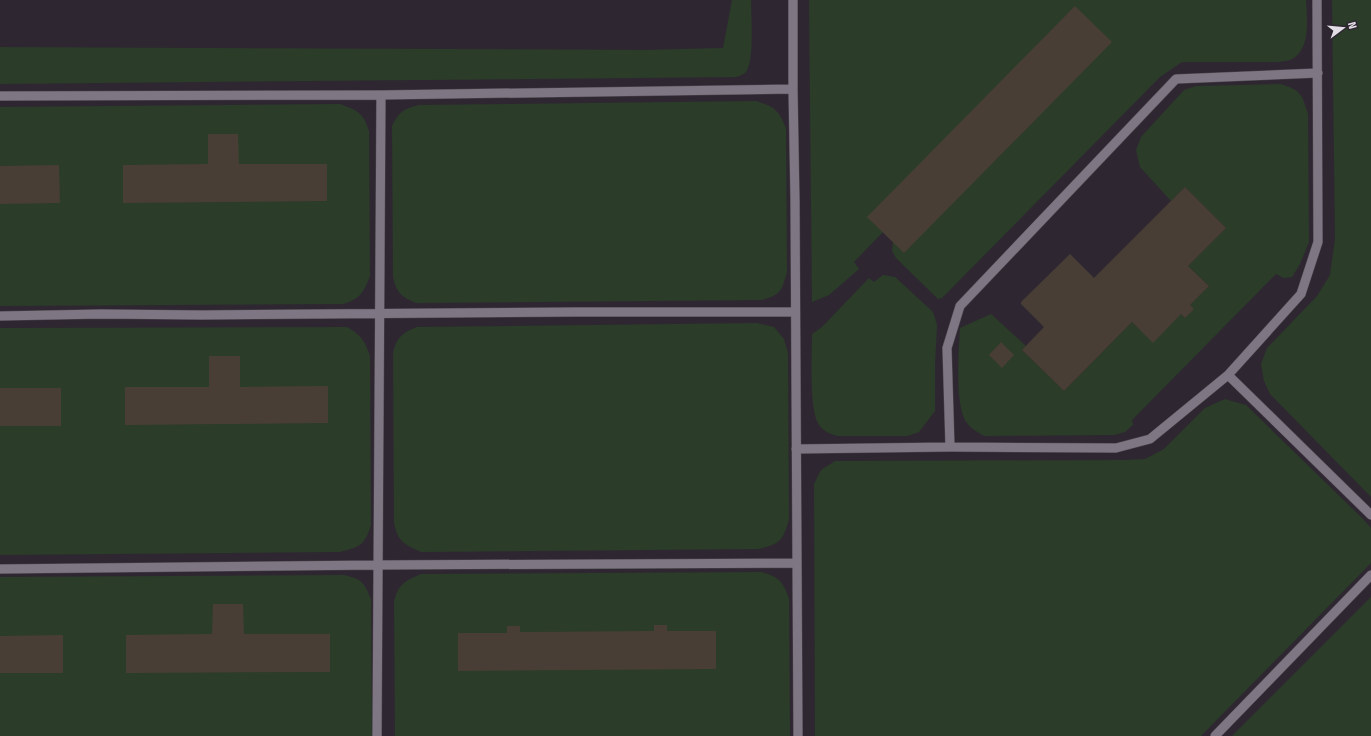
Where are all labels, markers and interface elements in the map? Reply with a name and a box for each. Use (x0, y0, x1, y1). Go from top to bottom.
north arrow (1323, 8, 1363, 48)
text: N (1345, 20, 1359, 30)

